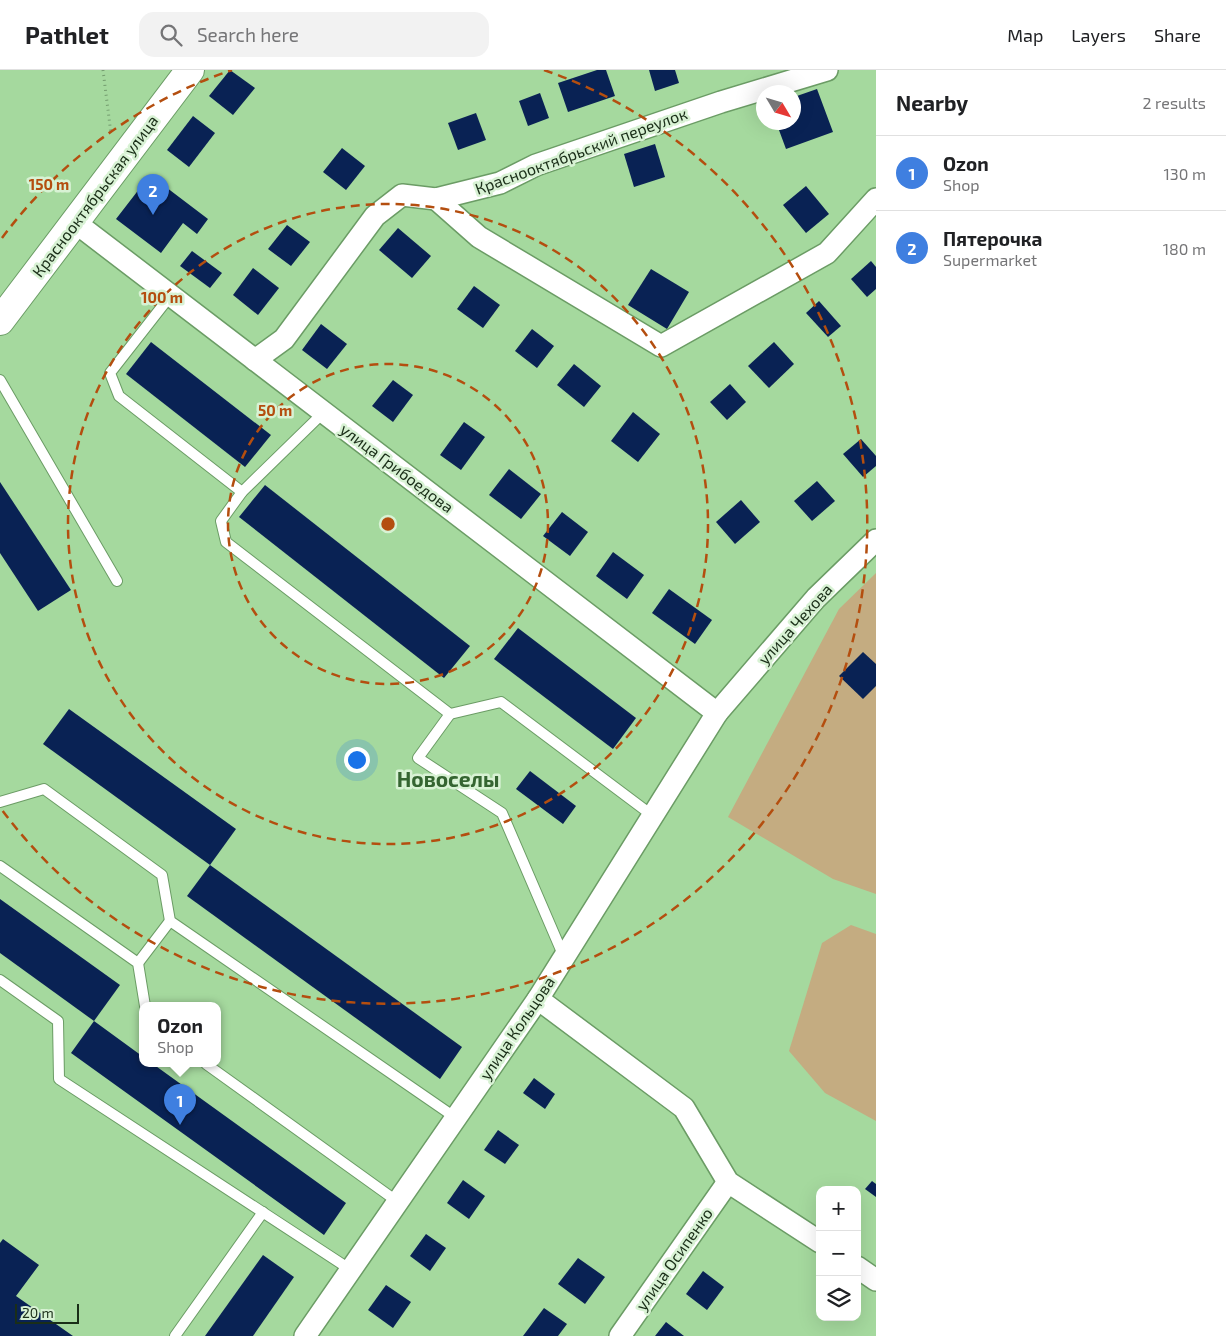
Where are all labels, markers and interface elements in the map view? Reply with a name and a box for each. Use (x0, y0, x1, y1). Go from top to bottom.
search box (139, 12, 489, 57)
text: Pathlet (25, 20, 109, 49)
icon: search (157, 21, 185, 49)
text: Search here (197, 23, 299, 46)
text: Map (1007, 24, 1043, 46)
text: Layers (1071, 24, 1126, 46)
text: Share (1154, 24, 1201, 46)
north arrow (756, 85, 801, 130)
text: Nearby (896, 90, 968, 115)
text: 2 results (1143, 93, 1206, 112)
street label: Краснооктябрьский переулок (472, 103, 690, 199)
street label: Краснооктябрьская улица (28, 111, 162, 281)
text: Ozon (943, 152, 989, 175)
text: 1 (909, 164, 915, 183)
text: 130 m (1164, 164, 1206, 183)
pin: 2 (137, 174, 169, 215)
text: 150 m (29, 175, 69, 193)
text: Shop (943, 175, 980, 194)
text: Пятерочка (943, 227, 1042, 250)
text: 2 (907, 239, 917, 258)
text: 180 m (1163, 239, 1206, 258)
text: Supermarket (943, 250, 1037, 269)
text: 100 m (141, 288, 183, 306)
text: 50 m (258, 401, 292, 419)
street label: улица Грибоедова (336, 419, 458, 517)
centre of rings (379, 515, 397, 533)
street label: улица Чехова (754, 579, 836, 669)
your location (344, 747, 370, 773)
district label: Новоселы (397, 766, 499, 791)
street label: улица Кольцова (475, 973, 559, 1083)
popup (139, 1002, 221, 1067)
text: Ozon (157, 1014, 203, 1037)
text: Shop (157, 1037, 194, 1056)
pin: 1 (164, 1084, 196, 1125)
map controls (816, 1186, 861, 1321)
button: + (816, 1186, 861, 1231)
street label: улица Осипенко (631, 1204, 717, 1314)
button: − (816, 1231, 861, 1276)
button: layers (816, 1276, 861, 1321)
scale bar (15, 1301, 79, 1324)
text: 20 m (22, 1304, 54, 1321)

